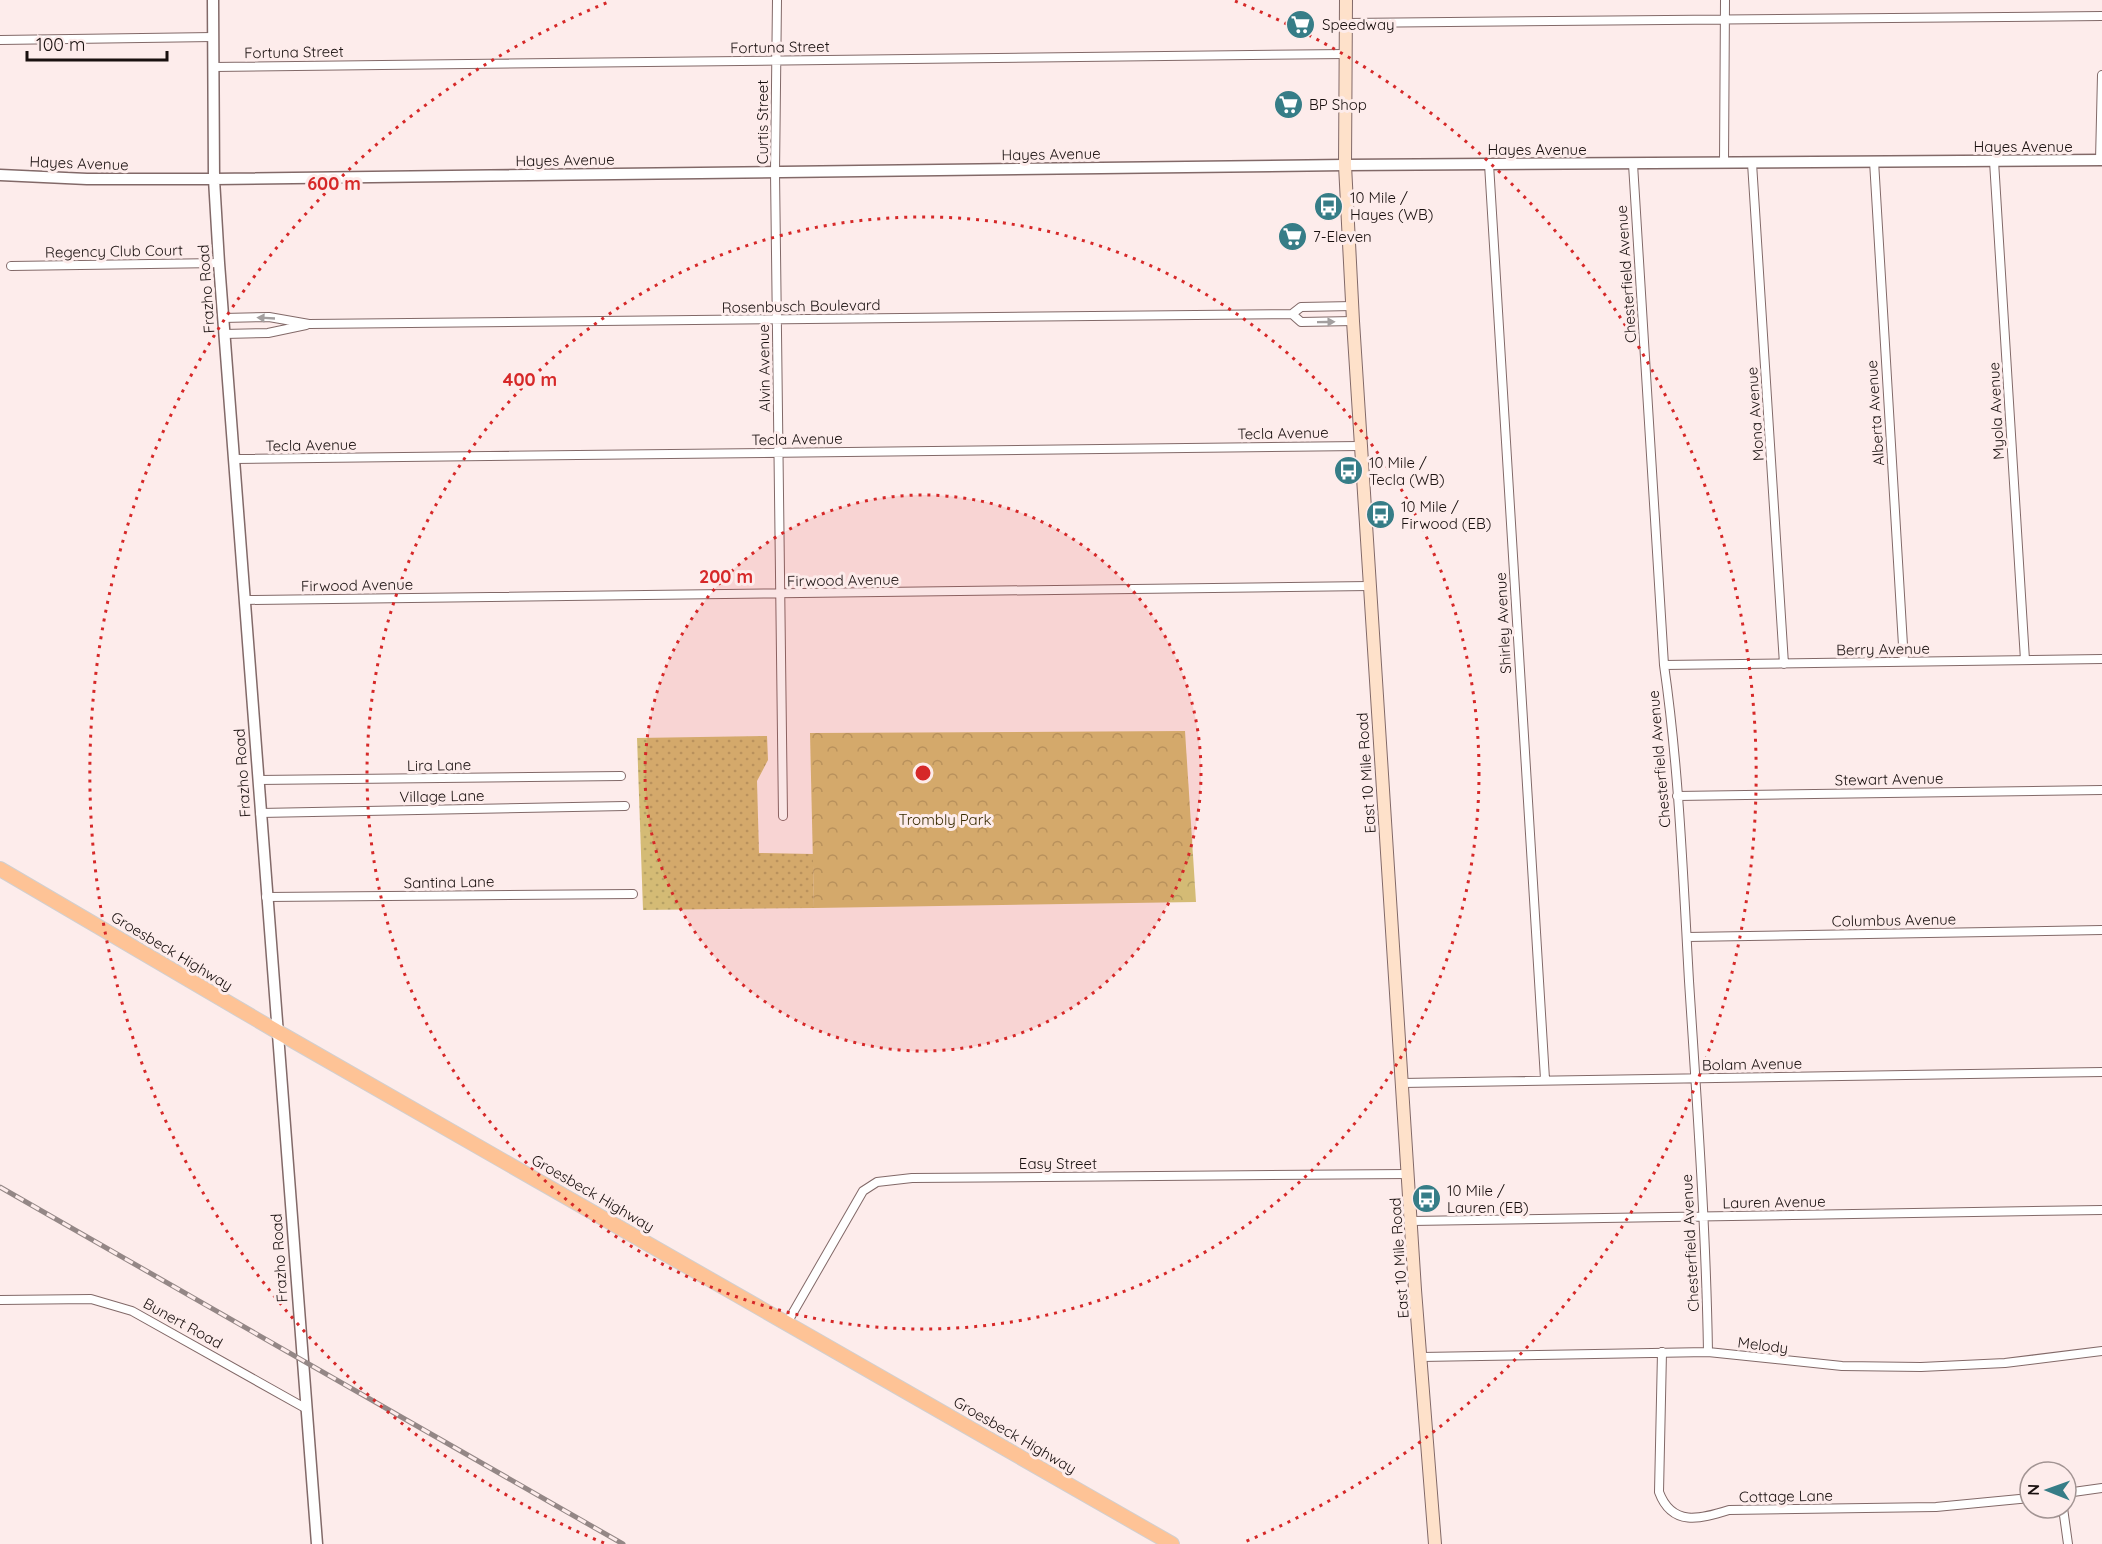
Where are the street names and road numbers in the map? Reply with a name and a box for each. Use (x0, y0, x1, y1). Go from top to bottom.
street label: Fortuna Street (730, 37, 830, 57)
street label: Fortuna Street (244, 42, 344, 62)
street label: Curtis Street (753, 80, 772, 164)
street label: Hayes Avenue (1973, 137, 2073, 156)
street label: Hayes Avenue (1487, 140, 1587, 159)
street label: Hayes Avenue (1001, 144, 1101, 164)
street label: Hayes Avenue (515, 150, 615, 170)
street label: Hayes Avenue (29, 152, 129, 174)
street label: Chesterfield Avenue (1612, 205, 1640, 343)
street label: Regency Club Court (45, 240, 183, 262)
street label: Frazho Road (193, 244, 219, 334)
street label: Rosenbusch Boulevard (721, 295, 881, 317)
street label: Alvin Avenue (754, 324, 774, 412)
street label: Alberta Avenue (1862, 359, 1888, 467)
street label: Myola Avenue (1984, 362, 2008, 460)
street label: Mona Avenue (1742, 366, 1768, 462)
street label: Tecla Avenue (1237, 423, 1329, 443)
street label: Tecla Avenue (751, 429, 843, 449)
street label: Tecla Avenue (265, 435, 357, 455)
street label: Firwood Avenue (787, 570, 899, 590)
street label: Shirley Avenue (1491, 572, 1515, 674)
street label: Firwood Avenue (301, 575, 413, 595)
street label: Berry Avenue (1836, 639, 1930, 659)
street label: Chesterfield Avenue (1644, 689, 1674, 829)
street label: East 10 Mile Road (1352, 712, 1380, 834)
street label: Frazho Road (229, 728, 255, 818)
street label: Lira Lane (407, 755, 471, 775)
street label: Stewart Avenue (1835, 769, 1943, 789)
street label: Village Lane (399, 786, 485, 806)
street label: Santina Lane (404, 872, 494, 892)
street label: Groesbeck Highway (108, 907, 236, 995)
street label: Columbus Avenue (1832, 909, 1956, 931)
street label: Bolam Avenue (1702, 1054, 1802, 1074)
street label: Groesbeck Highway (528, 1150, 658, 1236)
street label: Easy Street (1019, 1154, 1097, 1173)
street label: Chesterfield Avenue (1677, 1174, 1703, 1312)
street label: Lauren Avenue (1722, 1192, 1826, 1212)
street label: East 10 Mile Road (1385, 1197, 1413, 1319)
street label: Frazho Road (266, 1213, 292, 1303)
street label: Bunert Road (140, 1293, 226, 1353)
street label: Melody (1737, 1332, 1789, 1358)
street label: Groesbeck Highway (950, 1392, 1080, 1478)
street label: Cottage Lane (1739, 1486, 1833, 1506)

